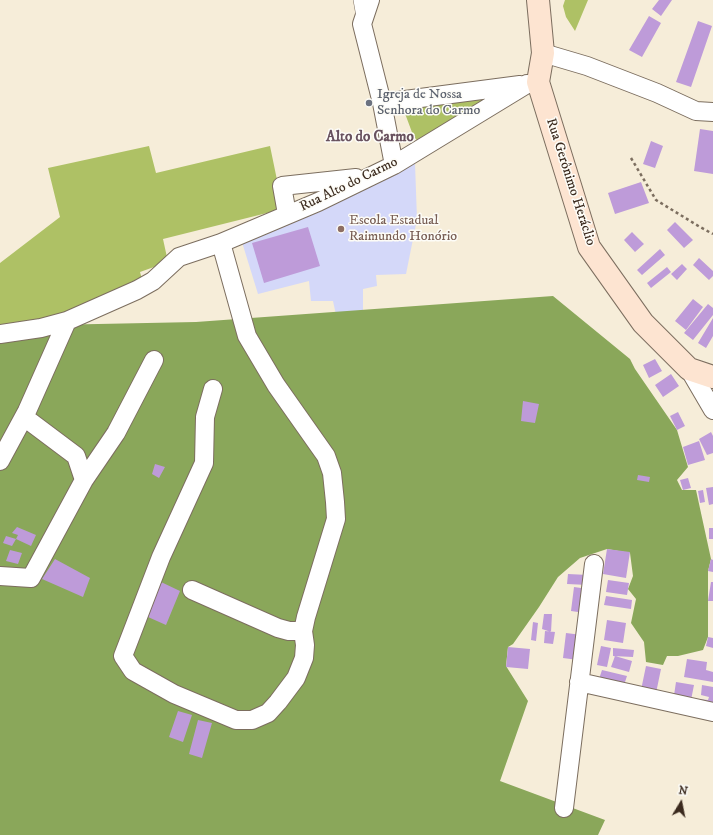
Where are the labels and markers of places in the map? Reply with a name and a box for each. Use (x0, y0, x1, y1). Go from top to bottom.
place label: Igreja de Nossa Senhora do Carmo (377, 87, 480, 120)
marker: Igreja de Nossa Senhora do Carmo (364, 98, 374, 108)
place label: Escola Estadual Raimundo Honório (349, 213, 457, 246)
marker: Escola Estadual Raimundo Honório (336, 224, 346, 234)

